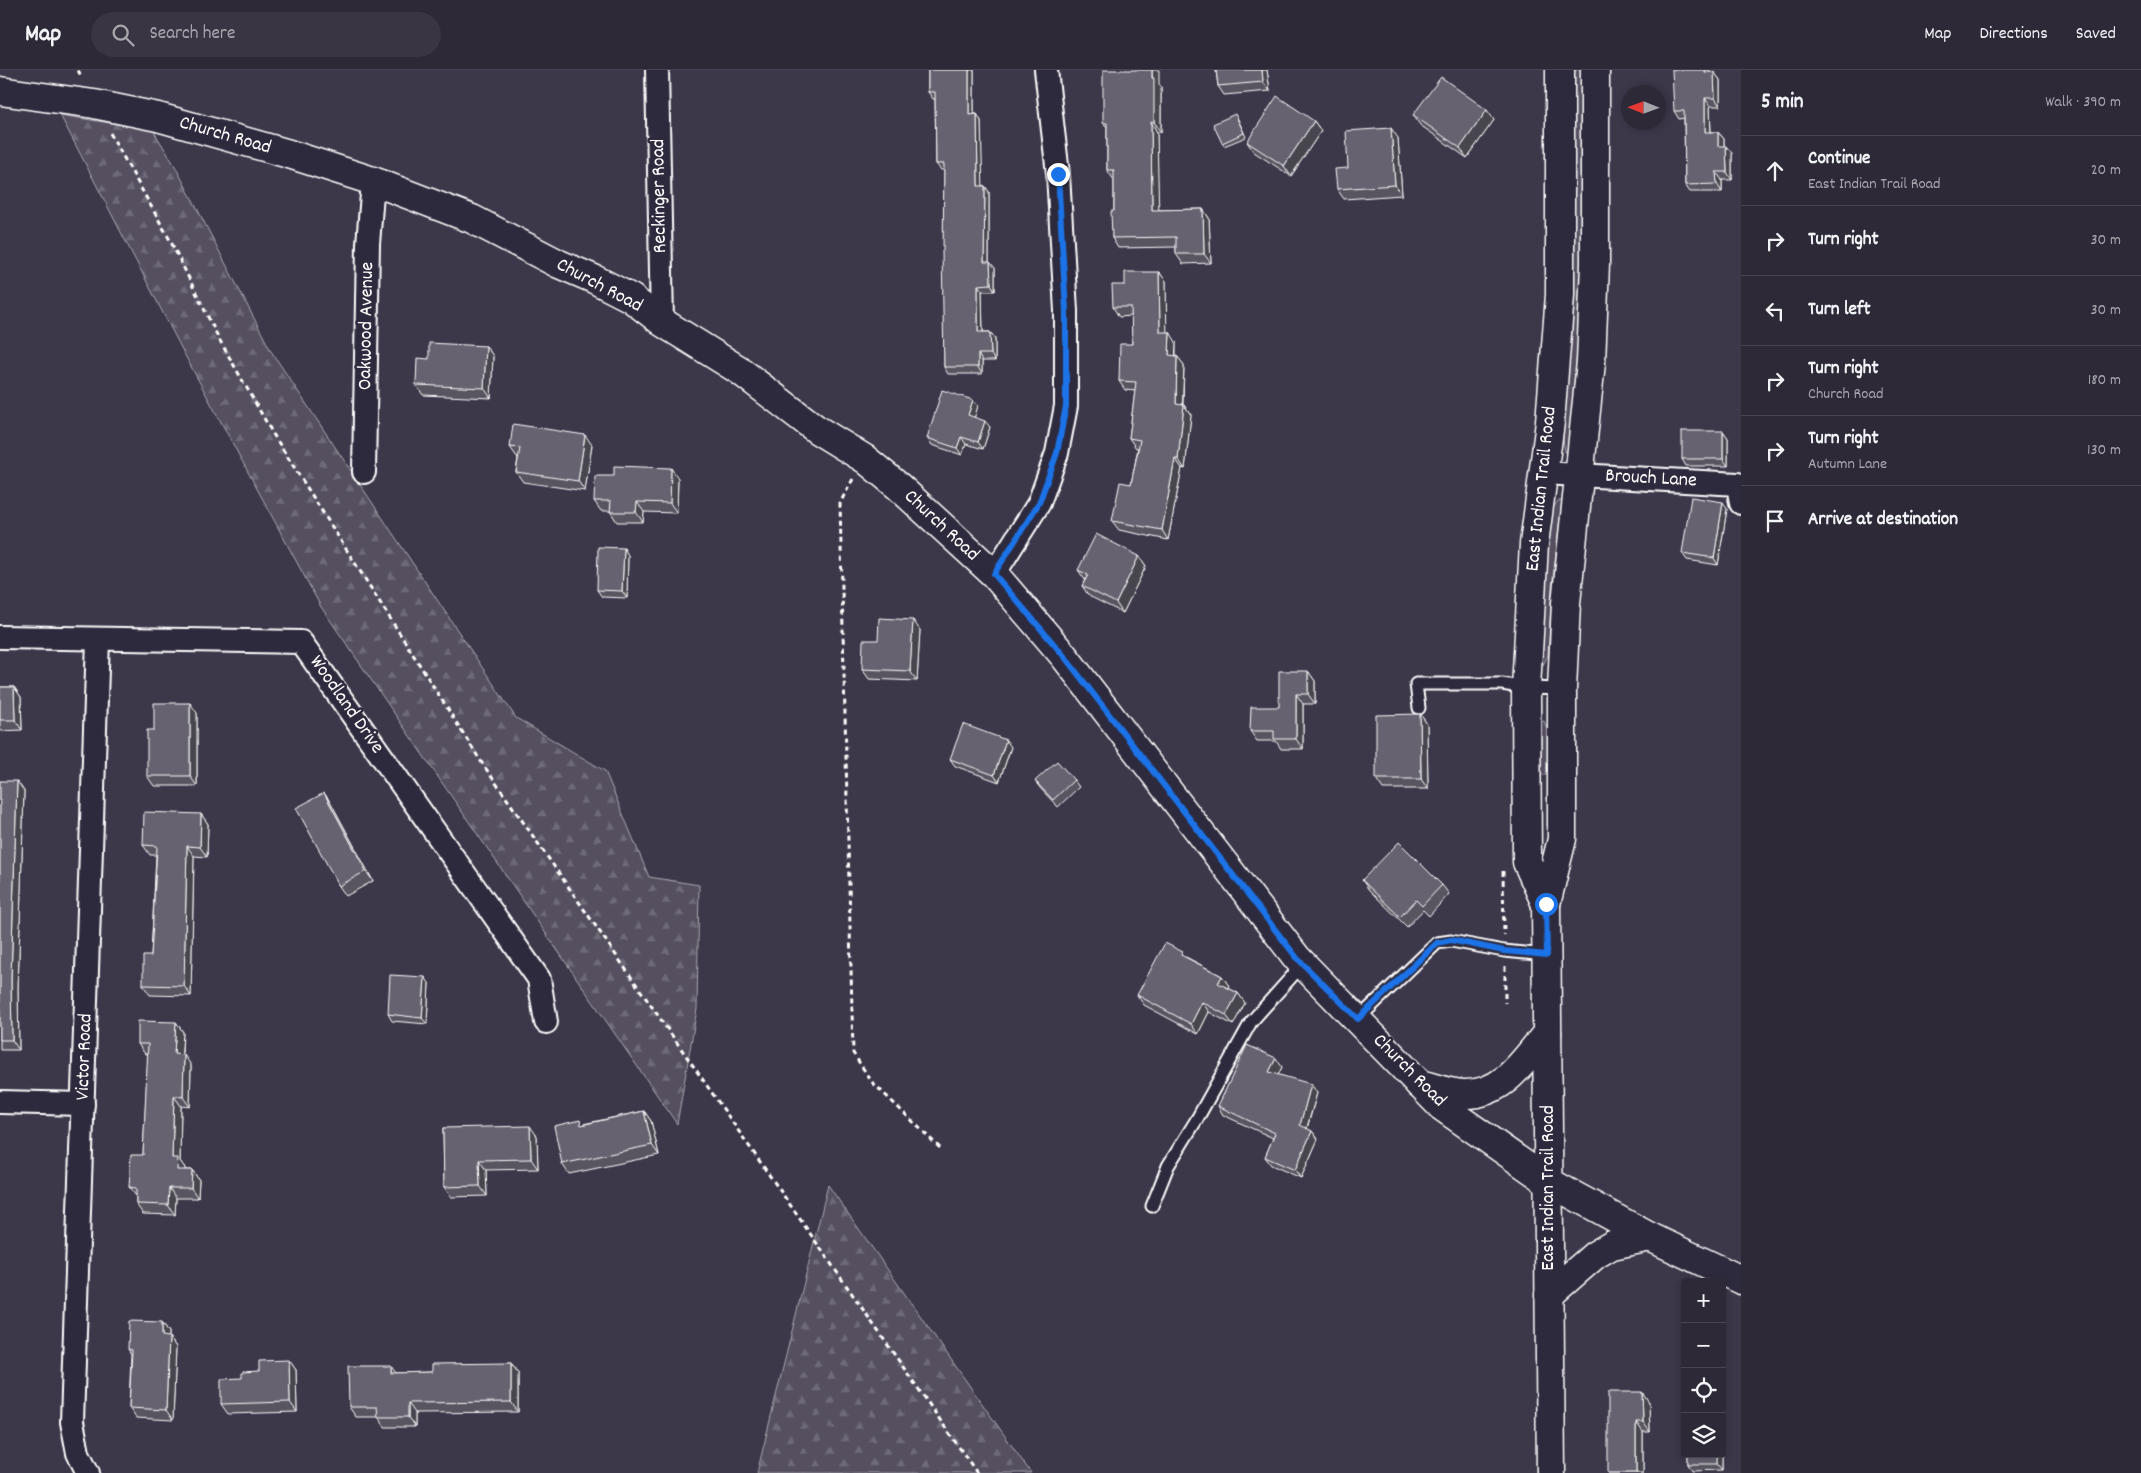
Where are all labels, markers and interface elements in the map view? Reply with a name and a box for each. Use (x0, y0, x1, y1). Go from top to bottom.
search box (91, 12, 441, 57)
text: Map (25, 18, 61, 52)
icon: search (109, 21, 137, 49)
text: Search here (149, 21, 235, 48)
text: Map (1924, 22, 1951, 47)
text: Directions (1979, 22, 2048, 47)
text: Saved (2076, 22, 2116, 47)
north arrow (1621, 85, 1666, 130)
text: 5 min (1761, 88, 1804, 118)
text: Walk · 390 m (2045, 91, 2121, 114)
street label: Church Road (176, 110, 274, 162)
street label: Reckinger Road (645, 138, 675, 254)
text: Continue (1808, 146, 1870, 173)
icon: ahead (1761, 157, 1789, 185)
text: 20 m (2091, 159, 2121, 182)
route end (1047, 163, 1070, 186)
text: East Indian Trail Road (1808, 173, 1941, 196)
icon: right (1761, 227, 1789, 255)
text: Turn right (1808, 227, 1879, 254)
text: 30 m (2091, 229, 2121, 252)
street label: Church Road (551, 252, 647, 320)
street label: Oakwood Avenue (352, 261, 382, 390)
icon: left (1761, 297, 1789, 325)
text: Turn left (1808, 297, 1871, 324)
text: 30 m (2091, 299, 2121, 322)
text: Turn right (1808, 356, 1879, 383)
icon: right (1761, 367, 1789, 395)
text: 180 m (2088, 369, 2121, 392)
text: Church Road (1808, 383, 1883, 406)
street label: East Indian Trail Road (1519, 405, 1565, 573)
text: Turn right (1808, 426, 1879, 453)
icon: right (1761, 437, 1789, 465)
text: 130 m (2087, 439, 2121, 462)
text: Autumn Lane (1808, 453, 1887, 476)
street label: Brouch Lane (1604, 463, 1698, 495)
street label: Church Road (897, 484, 985, 568)
icon: arrive (1761, 507, 1789, 535)
text: Arrive at destination (1808, 507, 1958, 534)
street label: Woodland Drive (302, 650, 390, 760)
route start (1535, 893, 1558, 916)
street label: Victor Road (69, 1013, 101, 1101)
street label: Church Road (1366, 1028, 1452, 1114)
street label: East Indian Trail Road (1535, 1105, 1563, 1271)
map controls (1681, 1278, 1726, 1458)
button: + (1681, 1278, 1726, 1323)
button: − (1681, 1323, 1726, 1368)
button: locate (1681, 1368, 1726, 1413)
button: layers (1681, 1413, 1726, 1458)

